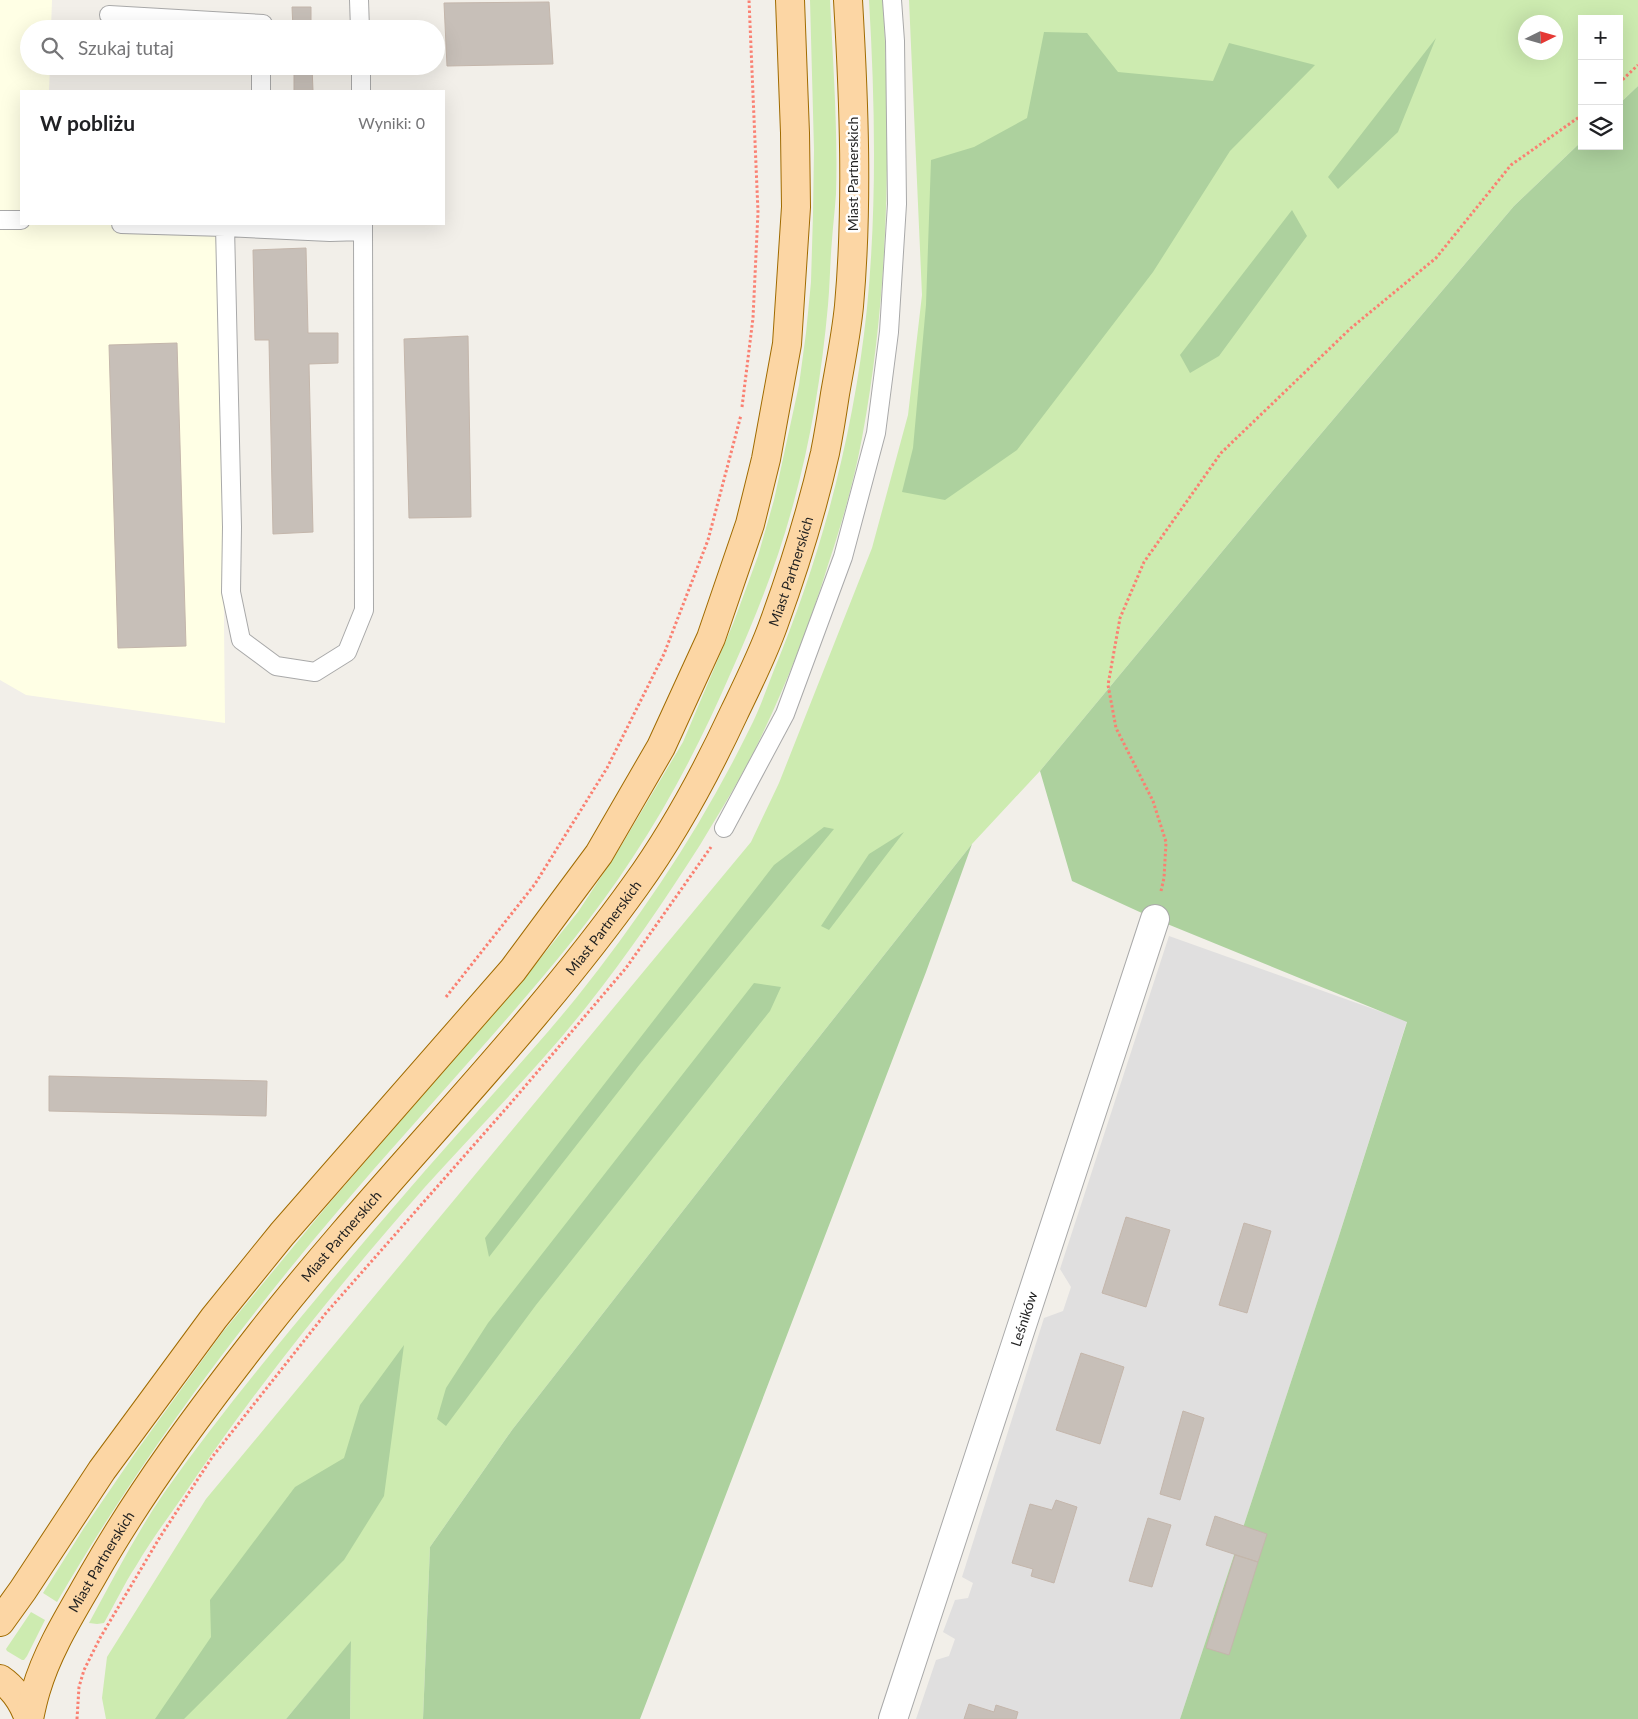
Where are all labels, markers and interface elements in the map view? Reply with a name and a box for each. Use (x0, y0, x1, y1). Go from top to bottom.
north arrow (1518, 15, 1563, 60)
map controls (1578, 15, 1623, 150)
button: + (1578, 15, 1623, 60)
search box (20, 20, 445, 75)
icon: search (38, 34, 66, 62)
text: Szukaj tutaj (78, 36, 174, 59)
button: − (1578, 60, 1623, 105)
button: layers (1578, 105, 1623, 150)
text: W pobliżu (40, 110, 135, 135)
text: Wyniki: 0 (358, 113, 425, 132)
street label: Miast Partnerskich (844, 117, 861, 231)
street label: Miast Partnerskich (765, 514, 816, 628)
street label: Miast Partnerskich (562, 877, 645, 978)
street label: Miast Partnerskich (297, 1187, 385, 1285)
street label: Leśników (1007, 1289, 1040, 1348)
street label: Miast Partnerskich (64, 1508, 138, 1615)

